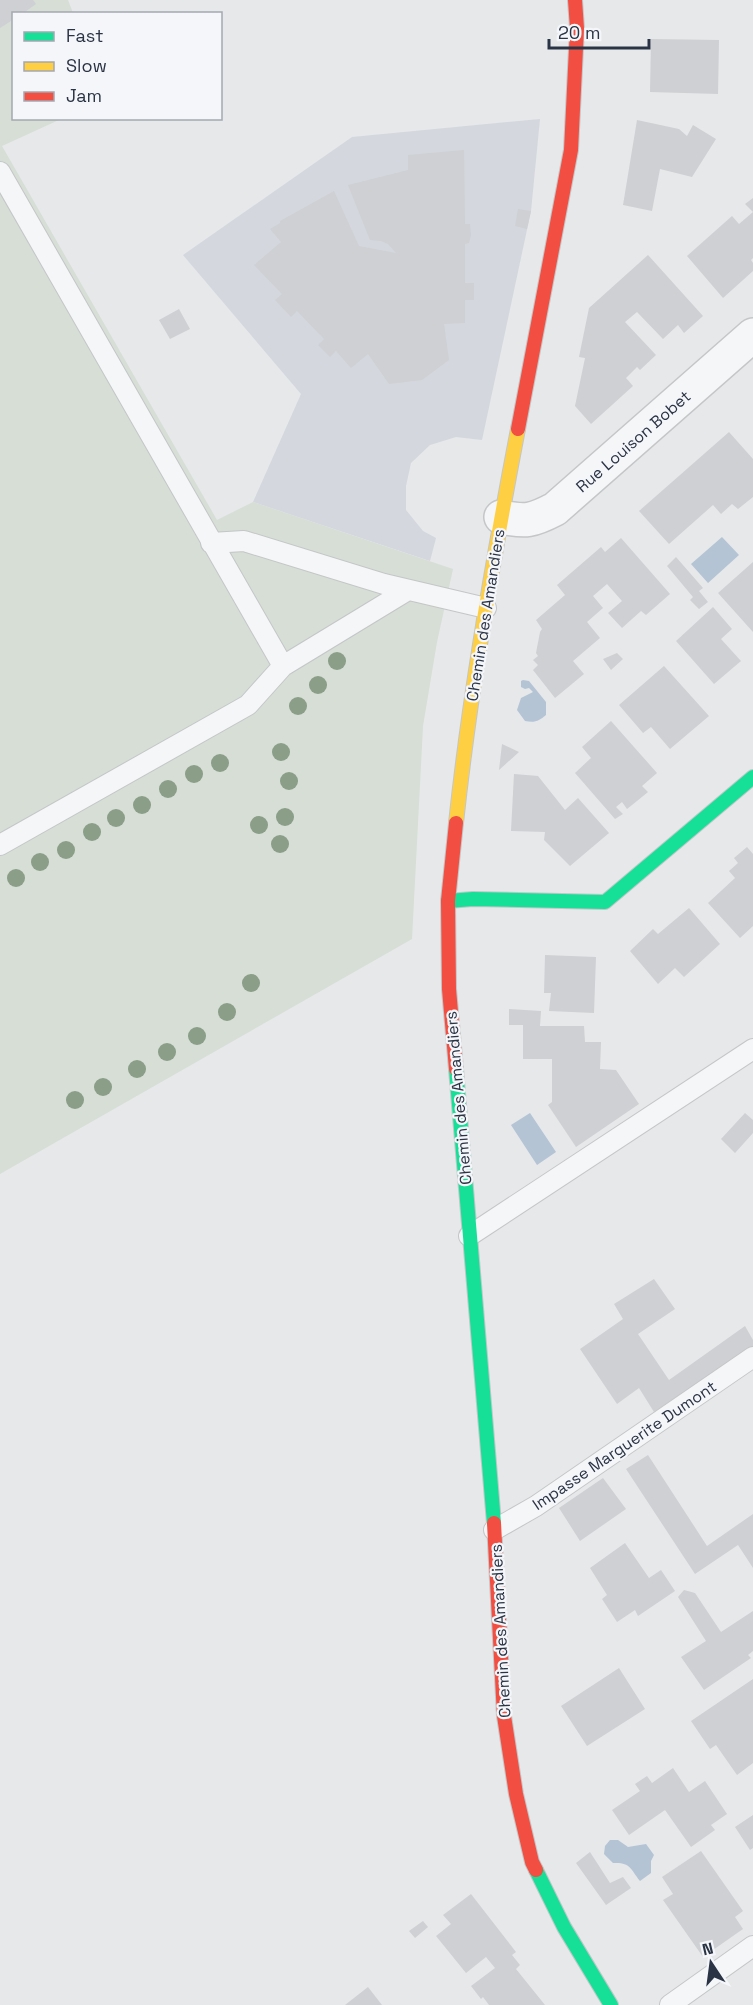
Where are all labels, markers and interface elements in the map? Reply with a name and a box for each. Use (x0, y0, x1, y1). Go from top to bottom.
legend (12, 12, 222, 120)
scale bar (549, 12, 650, 50)
text: 20 m (558, 21, 601, 44)
text: Fast (66, 24, 103, 47)
text: Slow (66, 54, 107, 77)
text: Jam (66, 84, 102, 107)
street label: Rue Louison Bobet (572, 386, 695, 497)
street label: Chemin des Amandiers (462, 527, 509, 703)
street label: Chemin des Amandiers (440, 1010, 477, 1186)
street label: Impasse Marguerite Dumont (528, 1376, 720, 1515)
street label: Chemin des Amandiers (485, 1543, 516, 1718)
north arrow (681, 1933, 741, 1993)
text: N (700, 1937, 715, 1960)

